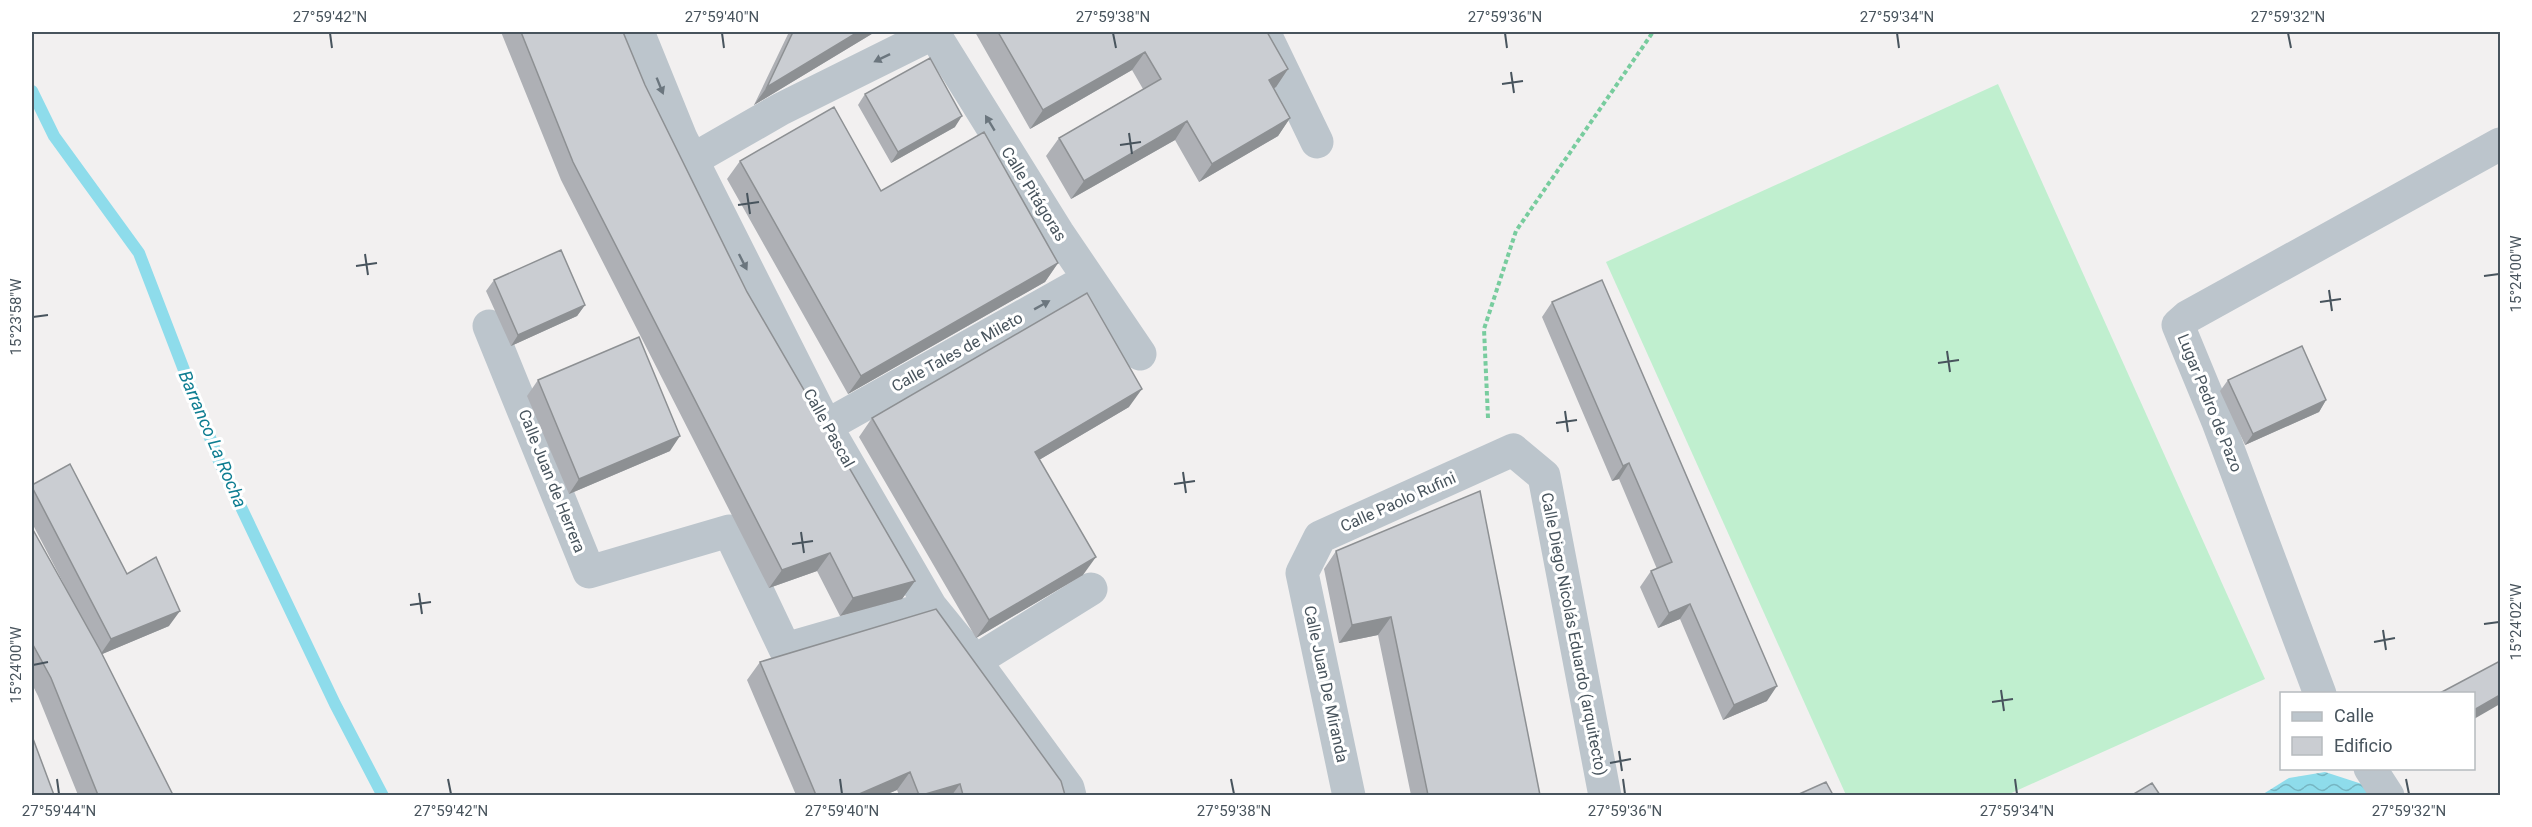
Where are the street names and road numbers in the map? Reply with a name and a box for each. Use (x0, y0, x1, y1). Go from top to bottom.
street label: Calle Pitágoras (997, 143, 1071, 245)
street label: Calle Tales de Mileto (888, 308, 1026, 396)
street label: Lugar Pedro de Pazo (2174, 331, 2246, 475)
street label: Calle Pascal (800, 385, 858, 471)
street label: Calle Juan de Herrera (515, 407, 589, 555)
street label: Calle Paolo Rufini (1337, 468, 1459, 536)
street label: Calle Diego Nicolás Eduardo (arquitecto) (1537, 491, 1611, 777)
street label: Calle Juan De Miranda (1300, 604, 1352, 764)

